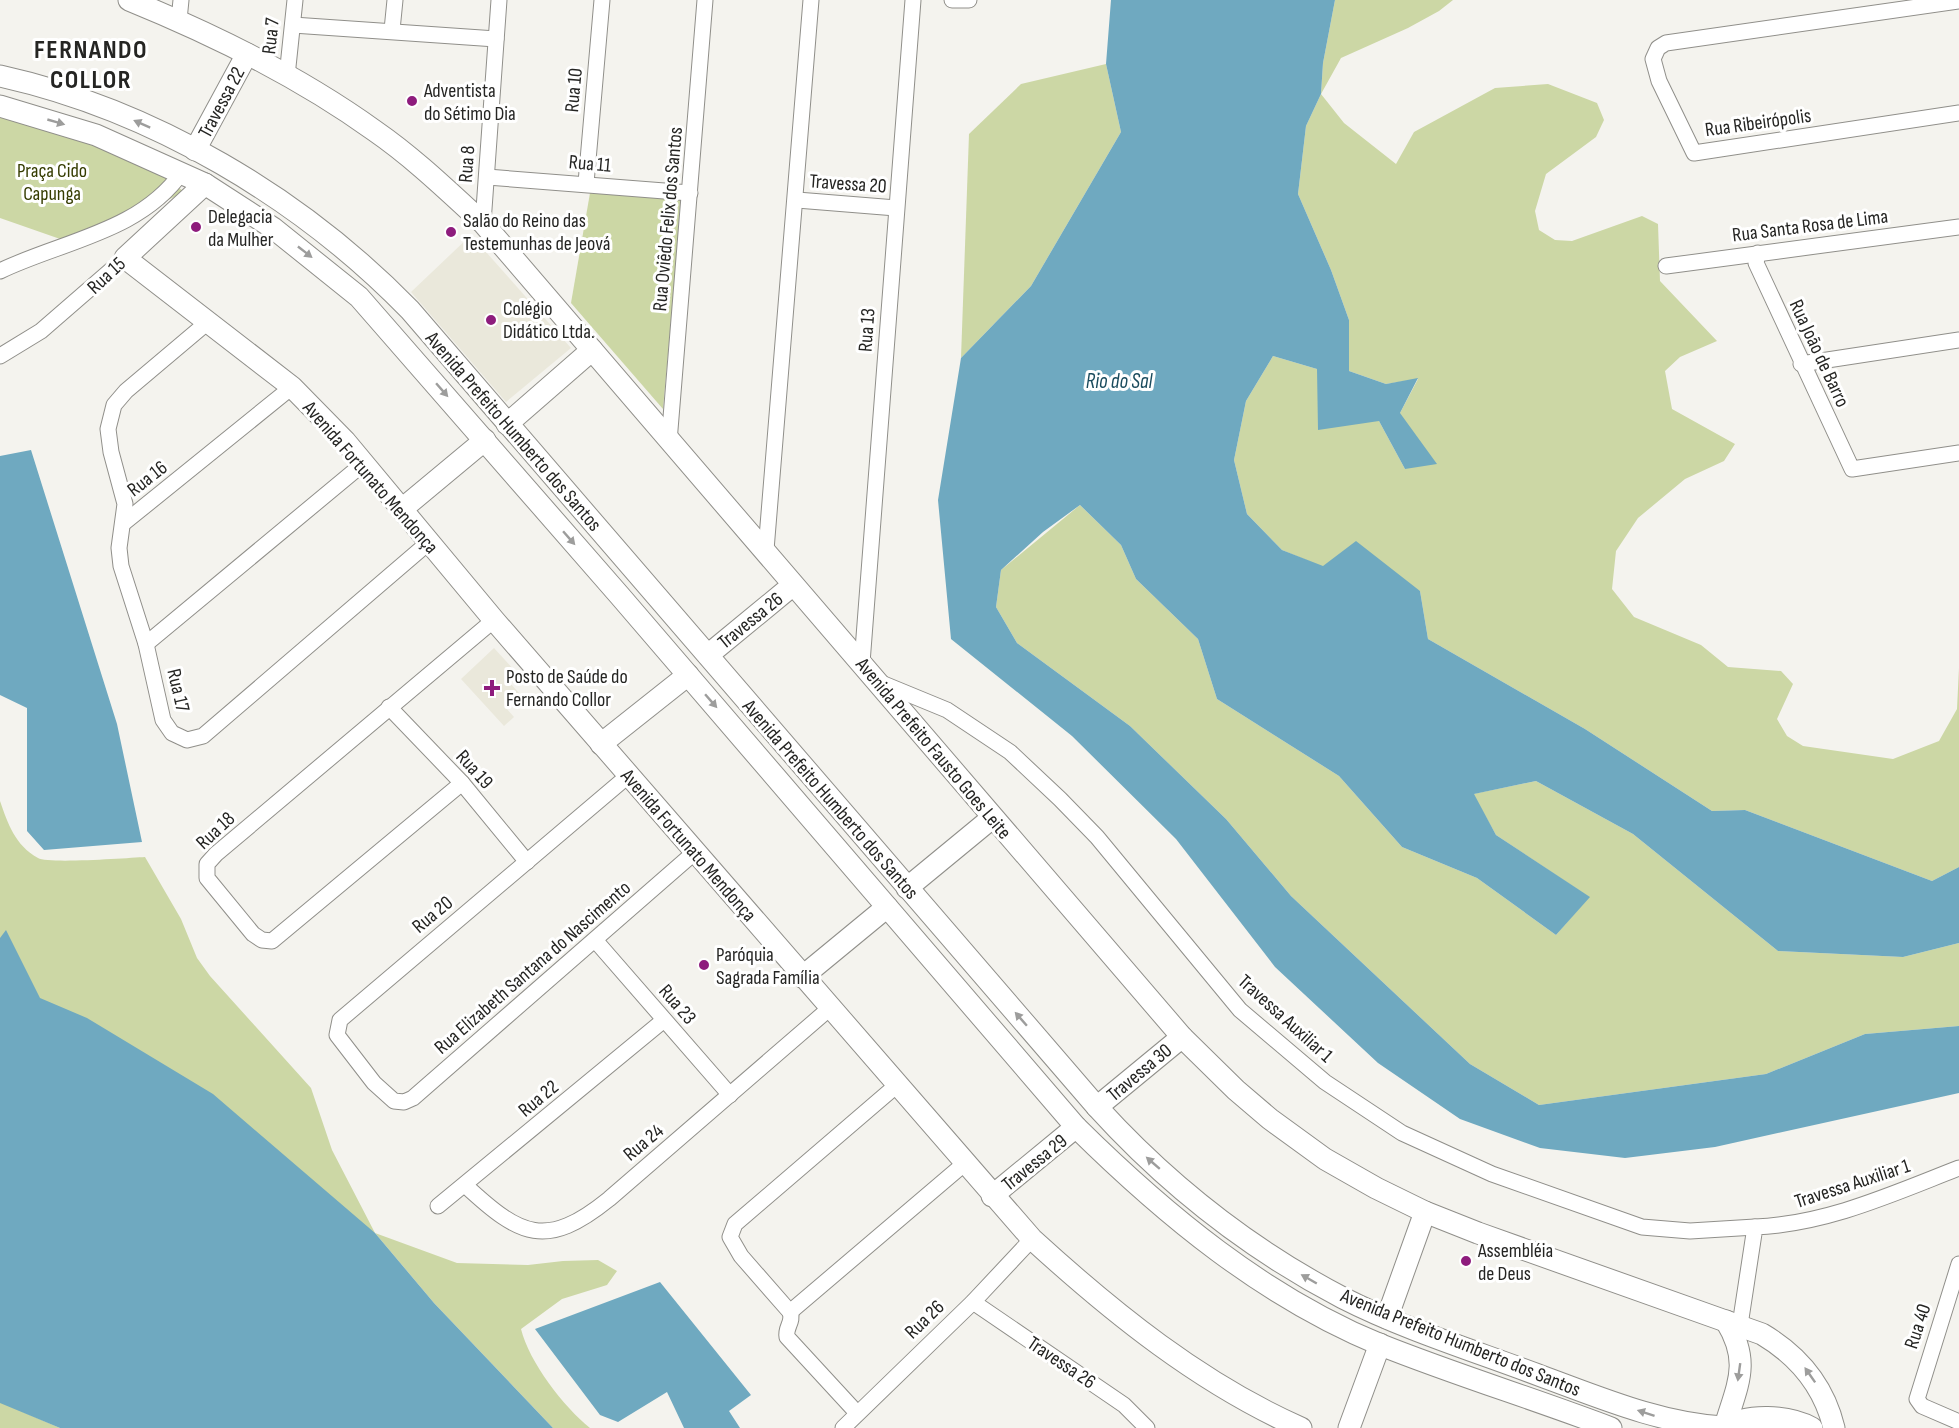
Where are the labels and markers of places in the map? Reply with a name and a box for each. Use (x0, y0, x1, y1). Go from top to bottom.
place label: Adventista do Sétimo Dia (423, 79, 516, 126)
marker: Adventista do Sétimo Dia (405, 94, 419, 108)
place label: Delegacia da Mulher (208, 205, 274, 252)
place label: Salão do Reino das Testemunhas de Jeová (463, 209, 610, 256)
marker: Delegacia da Mulher (189, 220, 203, 234)
marker: Salão do Reino das Testemunhas de Jeová (444, 225, 458, 239)
place label: Colégio Didático Ltda. (503, 297, 595, 344)
marker: Colégio Didático Ltda. (484, 313, 498, 327)
place label: Posto de Saúde do Fernando Collor (506, 665, 628, 712)
marker: Posto de Saúde do Fernando Collor (483, 679, 501, 697)
place label: Paróquia Sagrada Família (716, 943, 820, 990)
marker: Paróquia Sagrada Família (697, 958, 711, 972)
place label: Assembléia de Deus (1477, 1239, 1553, 1286)
marker: Assembléia de Deus (1459, 1254, 1473, 1268)

